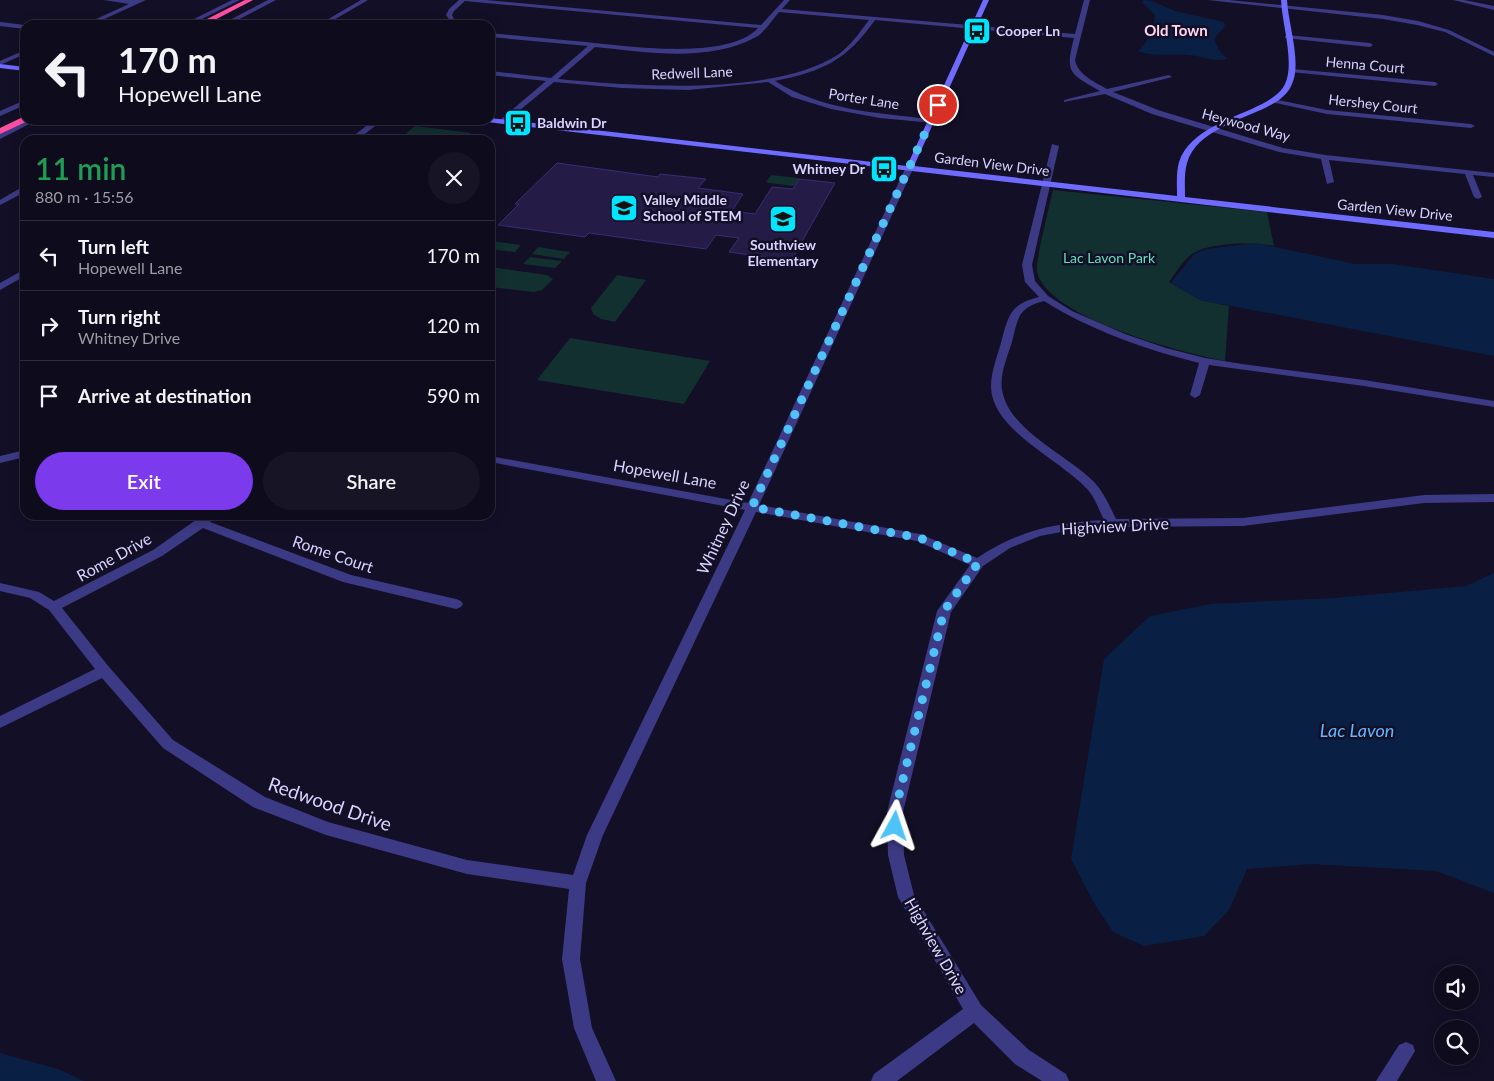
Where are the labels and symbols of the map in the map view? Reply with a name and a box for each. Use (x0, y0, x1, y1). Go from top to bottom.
bus stop icon: Cooper Ln (962, 16, 992, 46)
district label: Old Town (1144, 21, 1208, 39)
place label: Cooper Ln (996, 22, 1060, 39)
street label: Henna Court (1325, 53, 1405, 76)
street label: Redwell Lane (651, 63, 733, 82)
pin (917, 84, 959, 126)
street label: Porter Lane (828, 85, 901, 112)
street label: Hershey Court (1328, 90, 1418, 117)
street label: Heywood Way (1200, 105, 1293, 145)
bus stop icon: Baldwin Dr (503, 108, 533, 138)
place label: Baldwin Dr (537, 114, 607, 131)
street label: Garden View Drive (933, 148, 1051, 179)
bus stop icon: Whitney Dr (869, 154, 899, 184)
place label: Whitney Dr (792, 160, 866, 177)
place label: Valley Middle School of STEM (642, 191, 742, 224)
school or university icon: Valley Middle School of STEM (609, 193, 639, 223)
street label: Garden View Drive (1337, 195, 1454, 224)
school or university icon: Southview Elementary (768, 204, 798, 234)
place label: Southview Elementary (748, 236, 819, 269)
park label: Lac Lavon Park (1063, 249, 1156, 266)
street label: Hopewell Lane (612, 455, 718, 492)
street label: Whitney Drive (692, 476, 753, 577)
street label: Highview Drive (1061, 513, 1169, 538)
street label: Rome Drive (73, 528, 154, 585)
street label: Rome Court (290, 531, 376, 576)
water label: Lac Lavon (1320, 719, 1394, 741)
street label: Redwood Drive (265, 772, 395, 835)
position arrow (868, 799, 920, 851)
street label: Highview Drive (901, 894, 972, 997)

